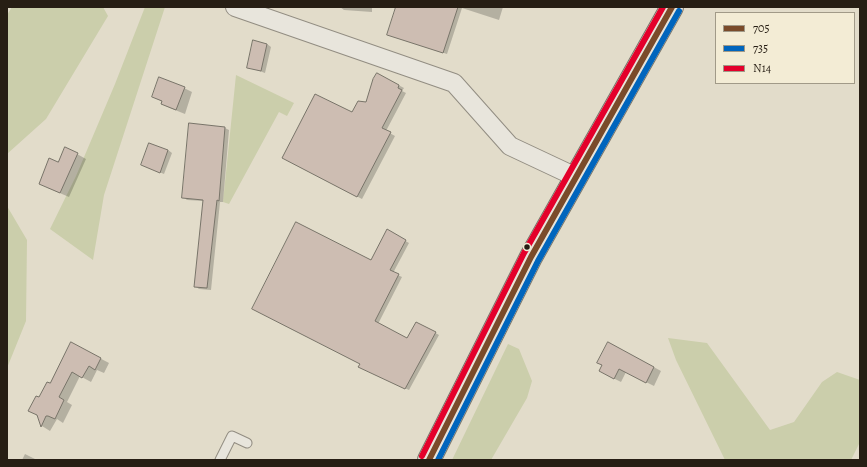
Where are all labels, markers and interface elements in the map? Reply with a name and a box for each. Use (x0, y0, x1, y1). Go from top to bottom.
legend (715, 12, 855, 84)
text: 705 (753, 20, 770, 36)
text: 735 (753, 40, 768, 56)
text: N14 (753, 60, 771, 76)
unlabelled marker (522, 242, 532, 252)

